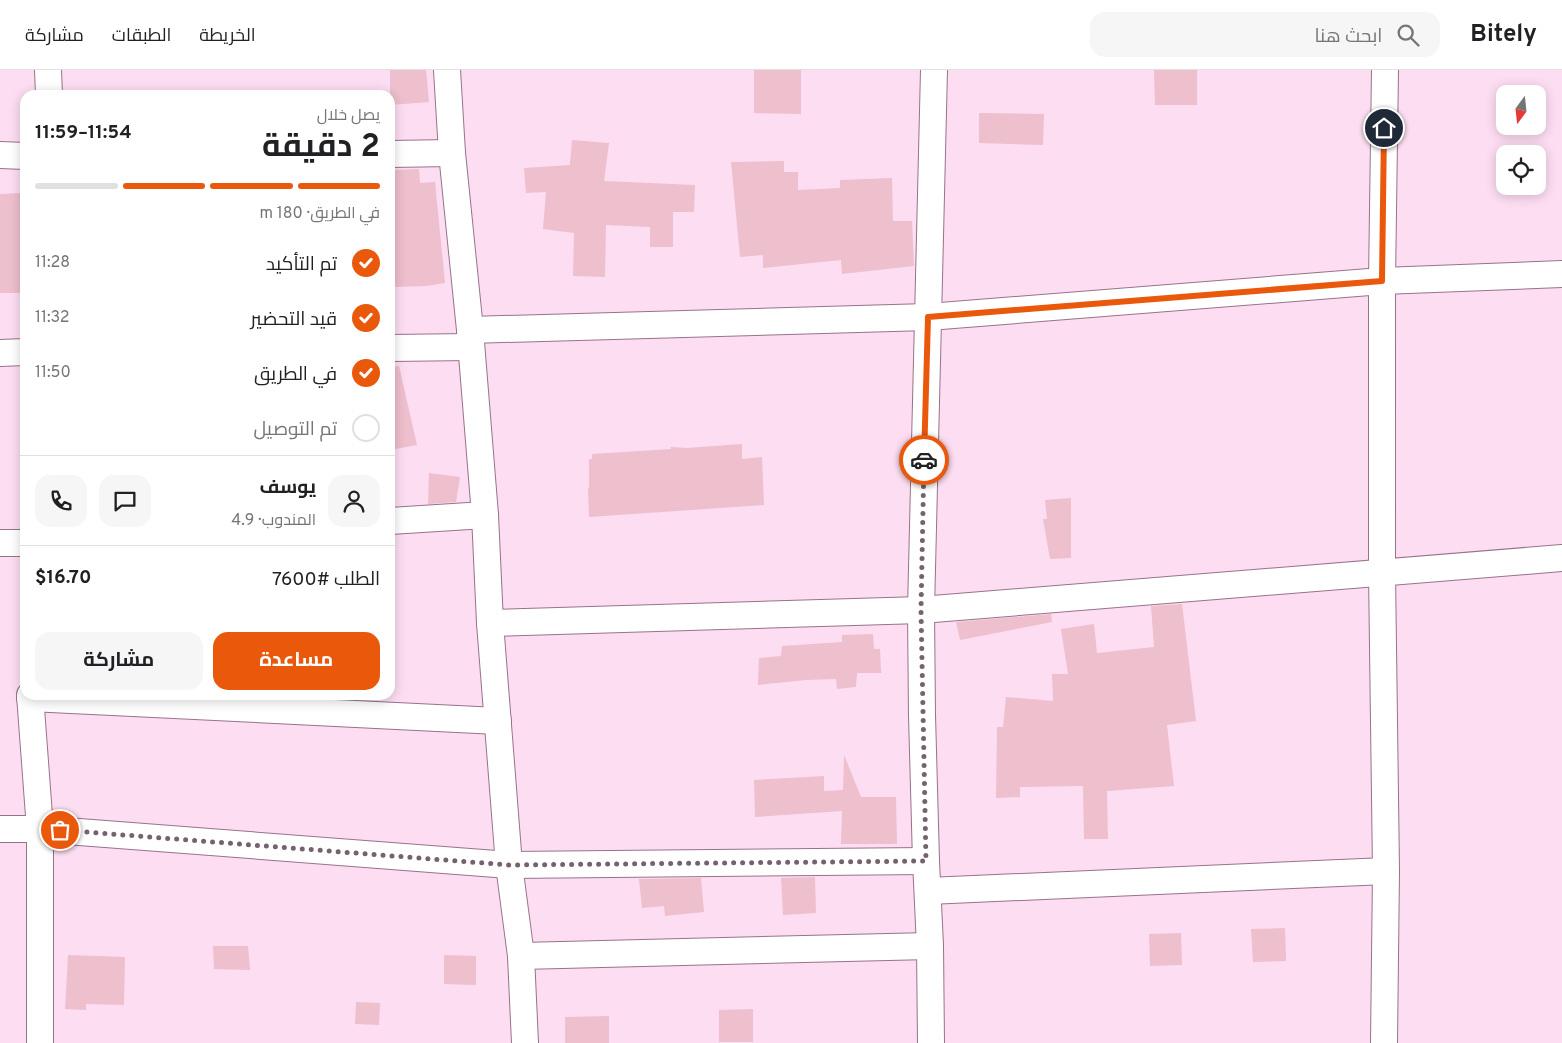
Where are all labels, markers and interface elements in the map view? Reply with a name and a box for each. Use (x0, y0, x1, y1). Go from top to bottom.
search box (1090, 12, 1440, 57)
text: Bitely (1470, 20, 1537, 50)
icon: search (1394, 21, 1422, 49)
text: مشاركة (25, 25, 84, 48)
text: الطبقات (112, 25, 171, 48)
text: الخريطة (199, 25, 256, 48)
text: ابحث هنا (1314, 25, 1382, 49)
north arrow (1496, 85, 1546, 135)
map controls (1496, 85, 1546, 195)
text: يصل خلال (317, 106, 380, 126)
pin (1363, 107, 1405, 149)
icon: home (1370, 114, 1398, 142)
text: 11:54–11:59 (35, 121, 132, 145)
text: 2 دقيقة (262, 128, 380, 168)
button: locate (1496, 145, 1546, 195)
text: في الطريق · 180 m (260, 204, 380, 224)
icon: check (352, 249, 380, 277)
text: 11:28 (35, 253, 70, 273)
text: تم التأكيد (266, 253, 337, 277)
icon: check (352, 304, 380, 332)
text: 11:32 (35, 308, 70, 328)
text: قيد التحضير (250, 308, 337, 332)
icon: check (352, 359, 380, 387)
text: 11:50 (35, 363, 71, 383)
text: في الطريق (254, 363, 337, 387)
text: تم التوصيل (254, 418, 337, 442)
courier (899, 435, 949, 485)
icon: car (910, 446, 938, 474)
button: phone (35, 475, 87, 527)
button: chat (99, 475, 151, 527)
button: person (328, 475, 380, 527)
text: يوسف (260, 476, 316, 500)
text: المندوب · 4.9 (231, 511, 316, 531)
text: $16.70 (35, 566, 91, 590)
text: الطلب #7600 (272, 568, 380, 592)
button: مشاركة (35, 632, 203, 690)
button: مساعدة (213, 632, 380, 690)
pin (39, 809, 81, 851)
icon: bag (46, 816, 74, 844)

